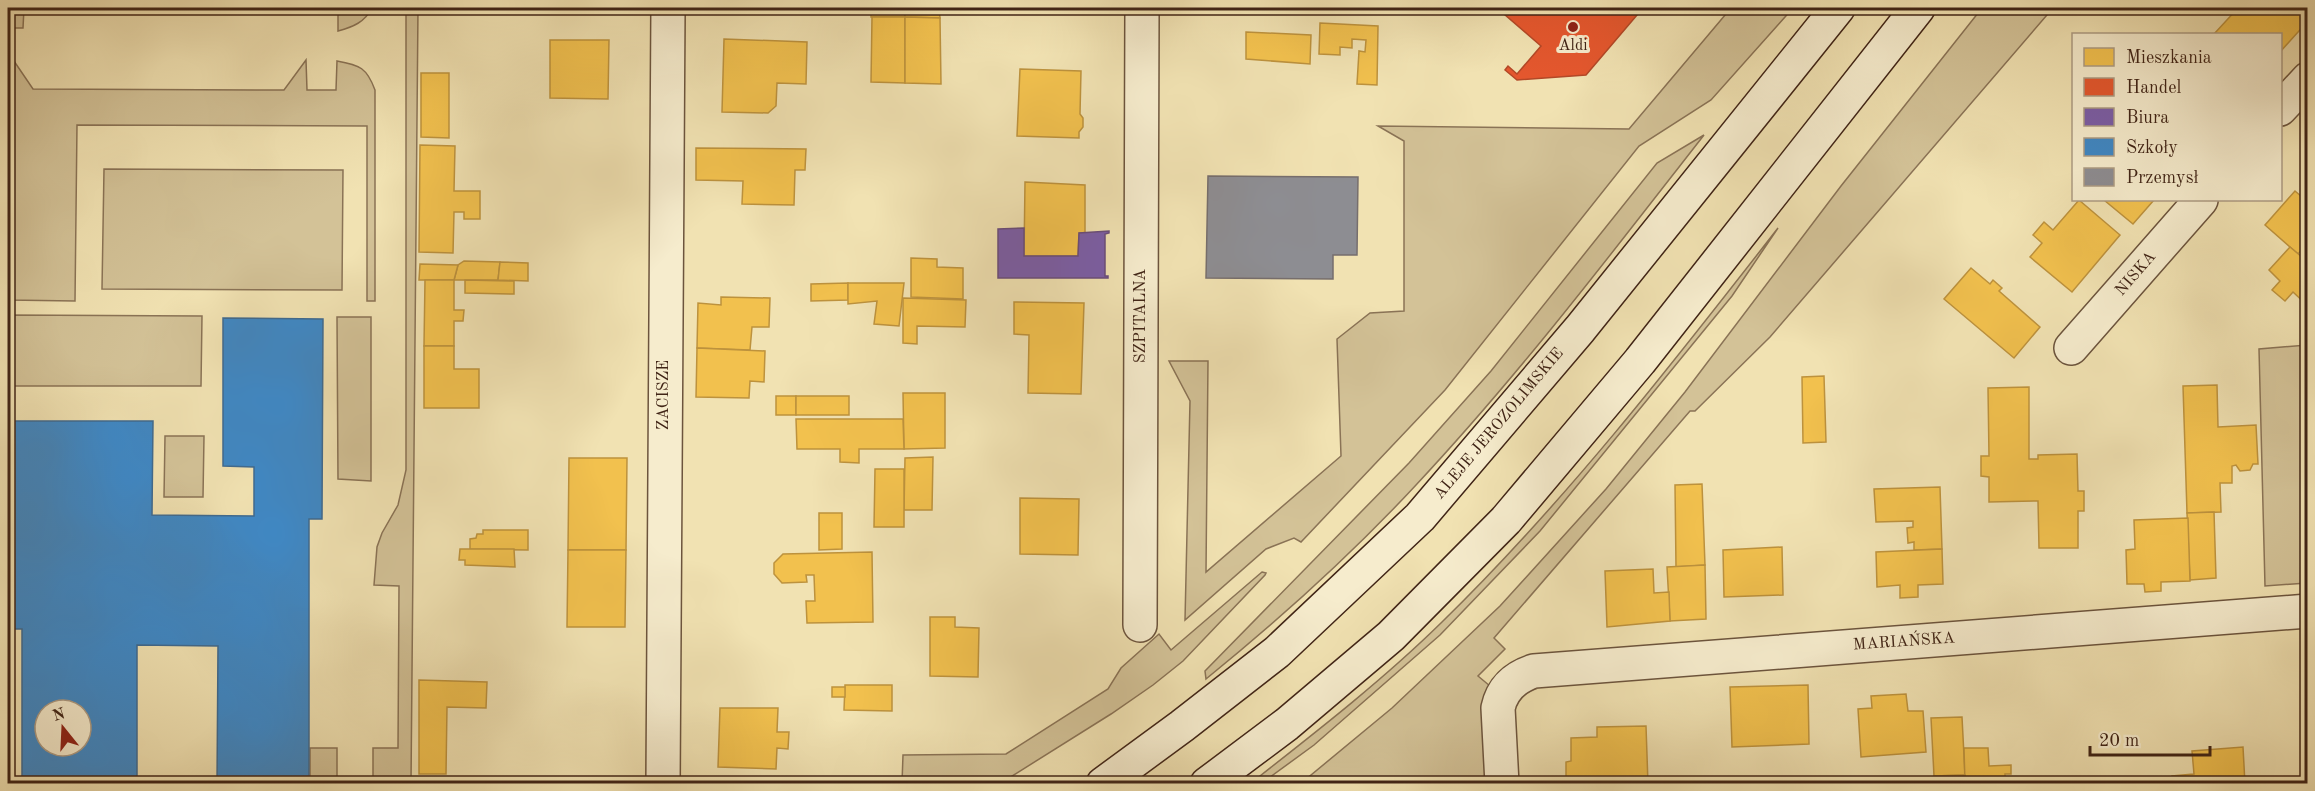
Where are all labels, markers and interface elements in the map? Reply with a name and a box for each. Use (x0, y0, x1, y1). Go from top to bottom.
marker: Aldi (1566, 20, 1580, 34)
legend (2072, 33, 2282, 201)
place label: Aldi (1558, 38, 1588, 54)
text: Mieszkania (2126, 49, 2212, 67)
text: Handel (2126, 79, 2181, 97)
text: Biura (2126, 109, 2169, 127)
text: Szkoły (2126, 139, 2178, 157)
text: Przemysł (2126, 169, 2198, 187)
street label: NISKA (2113, 249, 2159, 299)
street label: SZPITALNA (1133, 269, 1149, 363)
street label: ALEJE JEROZOLIMSKIE (1431, 345, 1567, 503)
street label: ZACISZE (656, 360, 672, 430)
street label: MARIAŃSKA (1852, 625, 1956, 654)
north arrow (33, 698, 93, 758)
text: N (51, 706, 68, 725)
scale bar (2090, 719, 2210, 757)
text: 20 m (2099, 732, 2139, 750)

